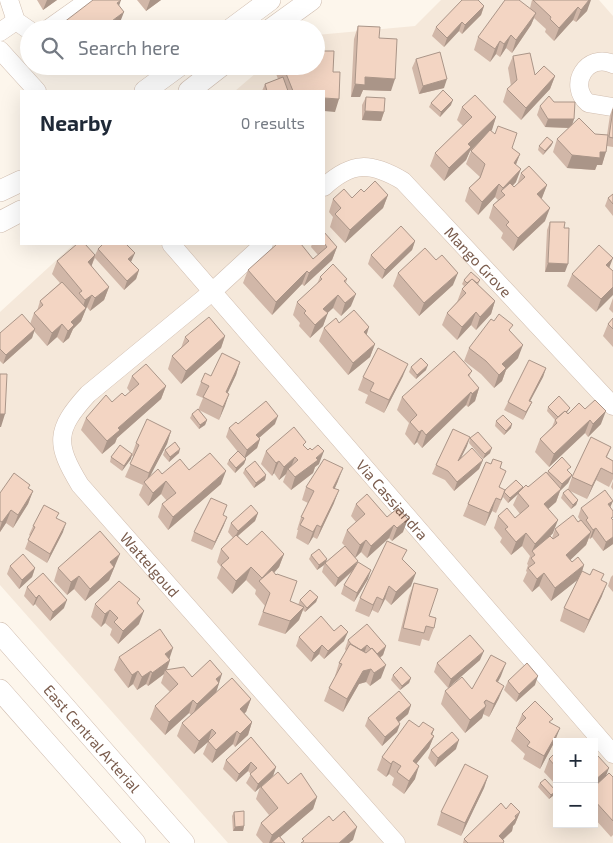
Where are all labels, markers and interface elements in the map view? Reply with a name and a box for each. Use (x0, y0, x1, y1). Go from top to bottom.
search box (20, 20, 325, 75)
icon: search (38, 34, 66, 62)
text: Search here (78, 36, 180, 59)
text: Nearby (40, 110, 112, 135)
text: 0 results (241, 113, 305, 132)
street label: Mango Grove (441, 223, 516, 301)
street label: Via Cassiandra (353, 456, 432, 543)
street label: Wattelgoud (117, 528, 183, 600)
street label: East Central Arterial (40, 681, 145, 796)
map controls (553, 738, 598, 828)
button: + (553, 738, 598, 783)
button: − (553, 783, 598, 828)

